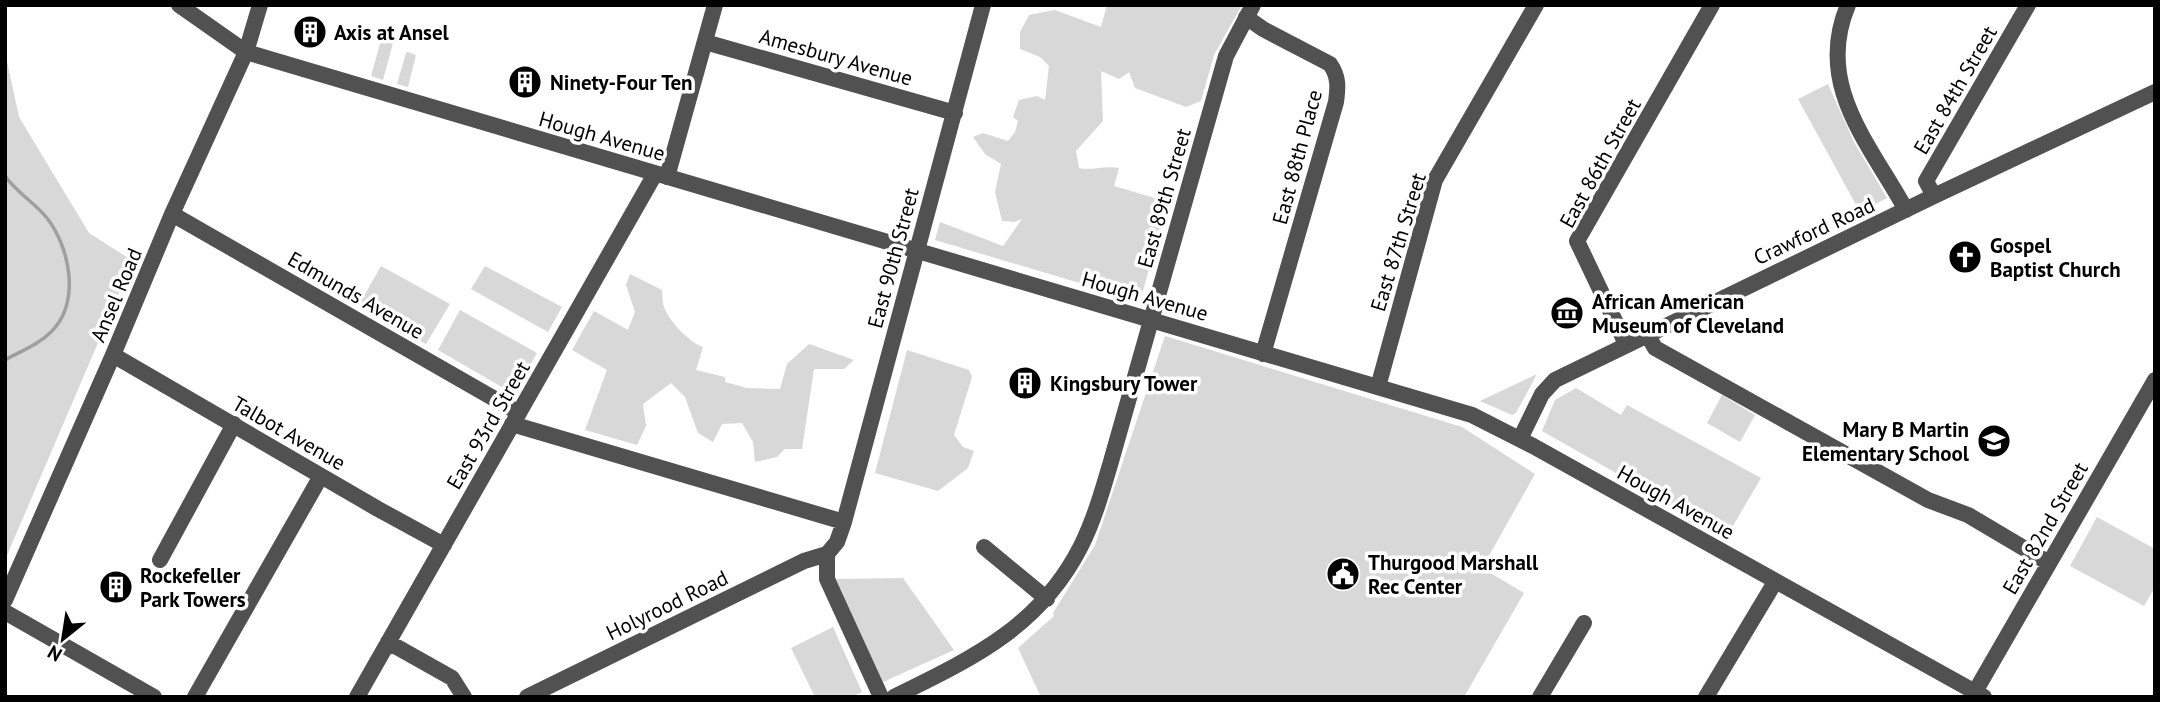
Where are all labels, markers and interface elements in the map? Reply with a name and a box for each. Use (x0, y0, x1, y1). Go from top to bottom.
building icon: Axis at Ansel (291, 13, 329, 51)
place label: Axis at Ansel (334, 19, 450, 46)
street label: East 84th Street (1907, 21, 2003, 159)
street label: Amesbury Avenue (756, 22, 916, 92)
building icon: Ninety-Four Ten (506, 63, 544, 101)
place label: Ninety-Four Ten (550, 69, 693, 96)
street label: East 88th Place (1266, 87, 1328, 227)
street label: East 86th Street (1553, 93, 1647, 233)
street label: Hough Avenue (536, 105, 668, 167)
street label: East 89th Street (1131, 125, 1197, 271)
street label: East 87th Street (1364, 169, 1432, 315)
street label: East 90th Street (861, 185, 925, 331)
street label: Crawford Road (1749, 191, 1879, 271)
place label: Gospel Baptist Church (1990, 232, 2121, 283)
church icon: Gospel Baptist Church (1946, 238, 1984, 276)
street label: Ansel Road (84, 244, 148, 346)
street label: Edmunds Avenue (283, 245, 429, 345)
street label: Hough Avenue (1079, 265, 1211, 327)
place label: African American Museum of Cleveland (1592, 288, 1784, 339)
museum icon: African American Museum of Cleveland (1548, 294, 1586, 332)
street label: East 93rd Street (440, 356, 536, 494)
building icon: Kingsbury Tower (1006, 364, 1044, 402)
place label: Kingsbury Tower (1050, 370, 1198, 397)
street label: Talbot Avenue (228, 390, 350, 476)
place label: Mary B Martin Elementary School (1802, 416, 1970, 467)
school or university icon: Mary B Martin Elementary School (1975, 422, 2013, 460)
street label: East 82nd Street (1996, 457, 2094, 599)
street label: Hough Avenue (1613, 459, 1739, 545)
place label: Thurgood Marshall Rec Center (1368, 549, 1539, 600)
public building icon: Thurgood Marshall Rec Center (1324, 555, 1362, 593)
place label: Rockefeller Park Towers (140, 562, 246, 613)
street label: Holyrood Road (602, 564, 732, 646)
building icon: Rockefeller Park Towers (97, 568, 135, 606)
north arrow (28, 604, 98, 674)
text: N (43, 640, 66, 667)

